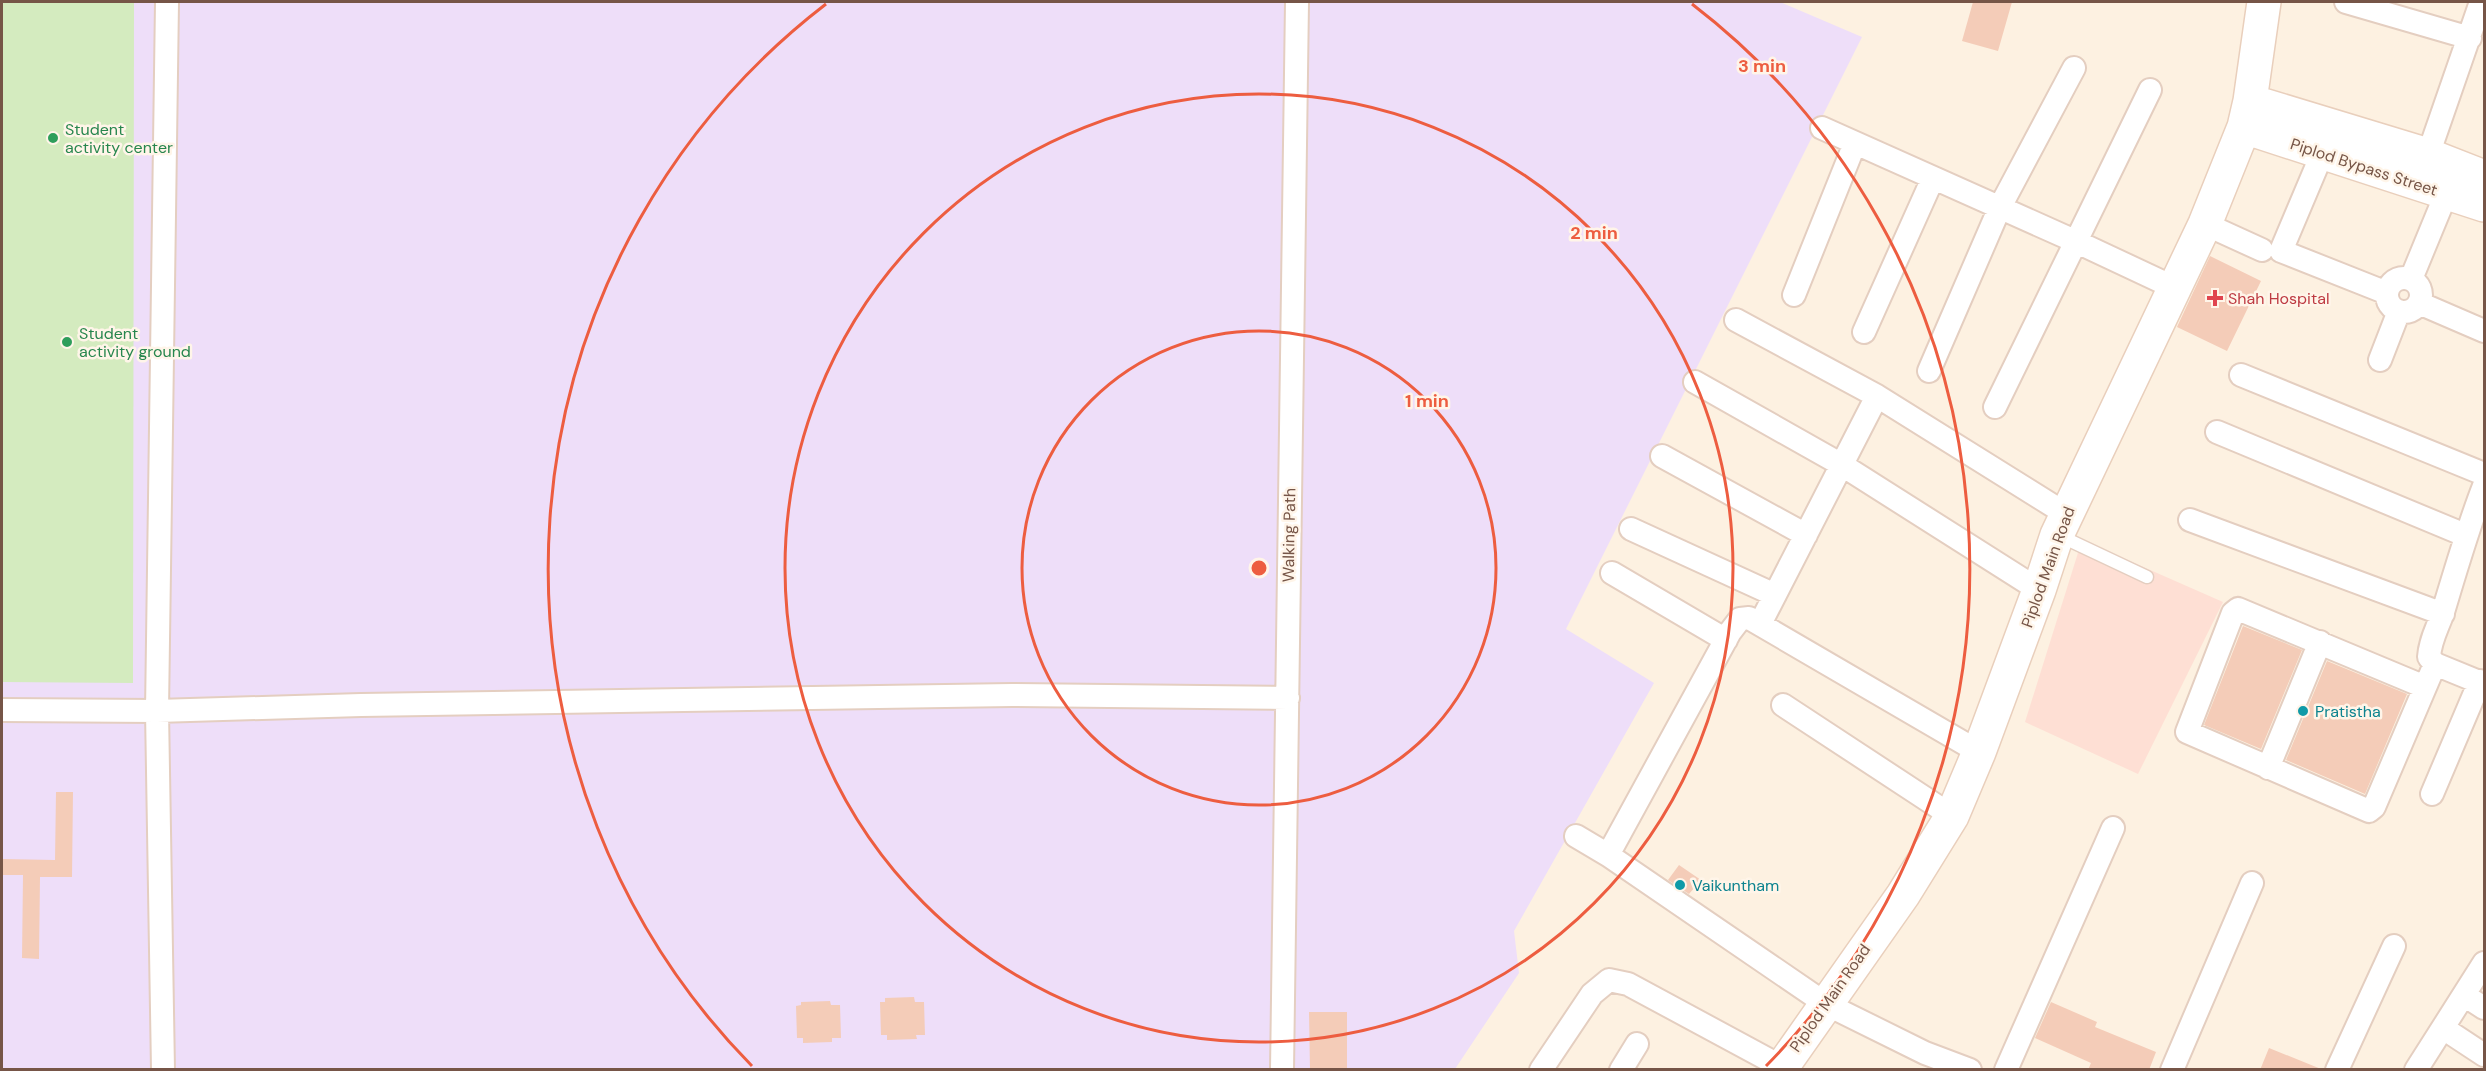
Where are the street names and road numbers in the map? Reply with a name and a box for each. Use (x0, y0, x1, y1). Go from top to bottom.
street label: Piplod Bypass Street (2288, 133, 2440, 201)
street label: Walking Path (1278, 488, 1300, 582)
street label: Piplod Main Road (2016, 504, 2080, 630)
street label: Piplod Main Road (1785, 940, 1875, 1056)

